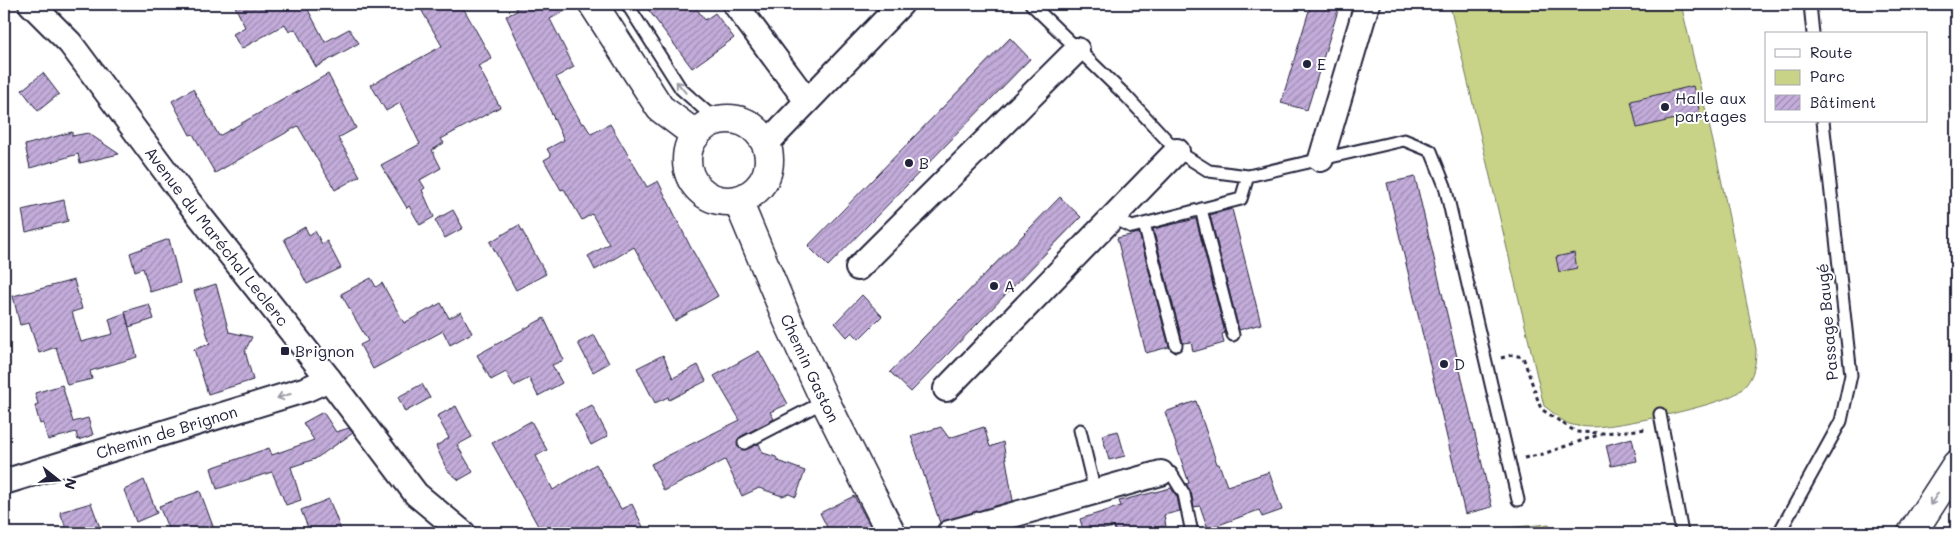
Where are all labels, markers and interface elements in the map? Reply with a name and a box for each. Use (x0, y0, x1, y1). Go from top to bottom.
legend (1765, 32, 1928, 122)
text: Route (1810, 42, 1853, 62)
place label: E (1317, 53, 1326, 74)
marker: E (1301, 58, 1313, 70)
text: Parc (1810, 66, 1845, 86)
one-way arrow (676, 81, 687, 94)
place label: Halle aux partages (1675, 87, 1747, 126)
text: Bâtiment (1810, 92, 1876, 112)
marker: Halle aux partages (1659, 101, 1671, 113)
street label: Avenue du Maréchal Leclerc (141, 142, 294, 330)
place label: B (919, 152, 929, 173)
marker: B (903, 157, 915, 169)
street label: Passage Baugé (1811, 263, 1842, 381)
place label: A (1004, 275, 1015, 296)
marker: A (988, 280, 1000, 292)
street label: Chemin Gaston (776, 311, 845, 426)
place label: Brignon (295, 340, 354, 361)
marker: Brignon (279, 345, 291, 357)
place label: D (1454, 353, 1465, 374)
marker: D (1438, 358, 1450, 370)
one-way arrow (276, 391, 292, 401)
street label: Chemin de Brignon (93, 400, 240, 463)
north arrow (32, 454, 82, 504)
text: N (60, 476, 82, 492)
one-way arrow (1929, 492, 1939, 506)

